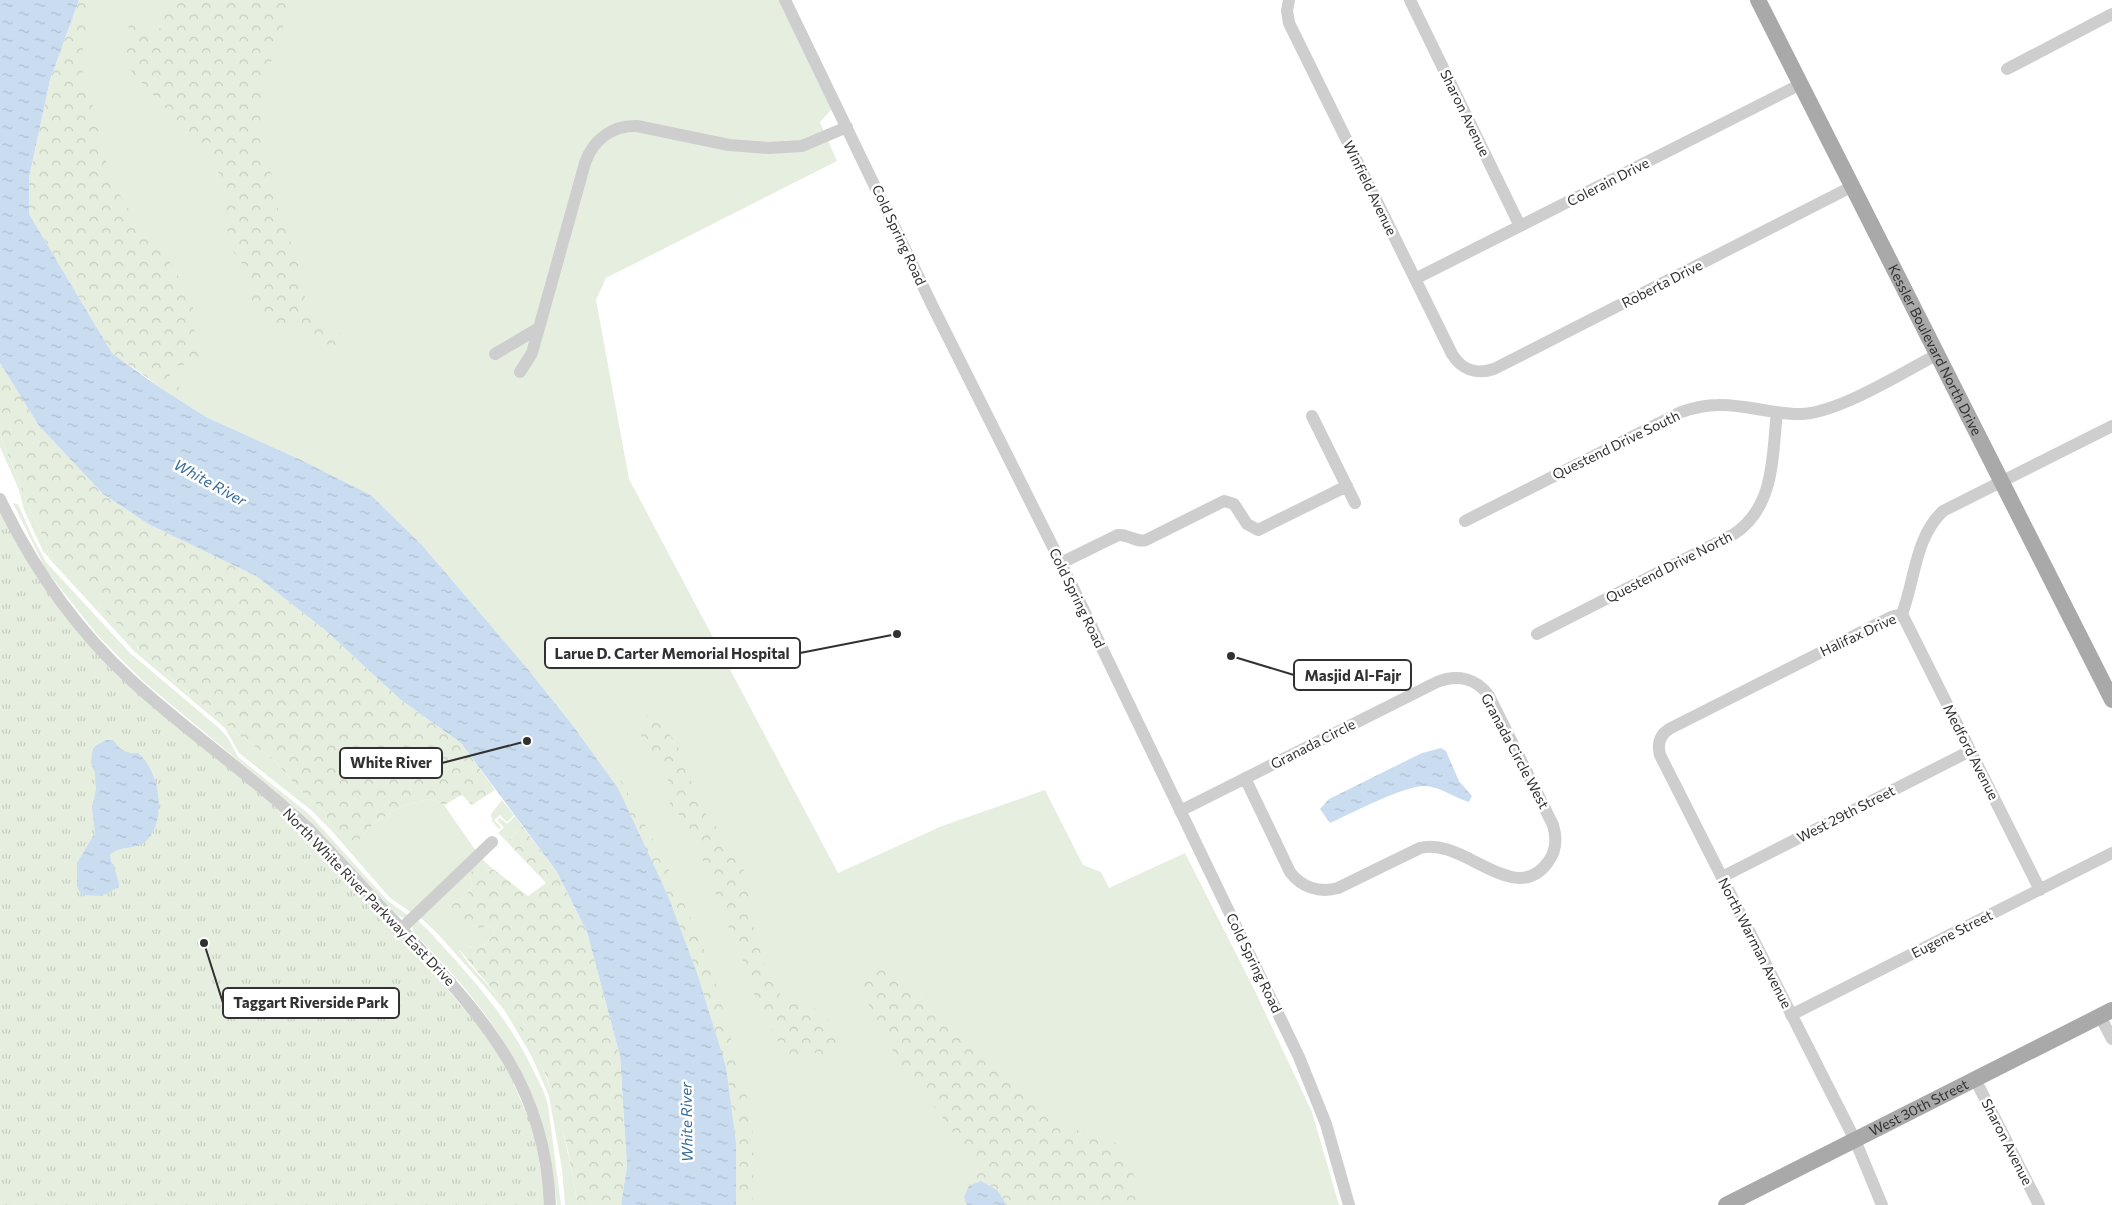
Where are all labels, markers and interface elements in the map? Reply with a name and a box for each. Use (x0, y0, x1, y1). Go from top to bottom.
street label: Sharon Avenue (1437, 67, 1494, 159)
street label: Winfield Avenue (1340, 138, 1401, 238)
street label: Colerain Drive (1564, 154, 1652, 210)
street label: Cold Spring Road (869, 182, 930, 288)
street label: Roberta Drive (1619, 256, 1705, 311)
street label: Kessler Boulevard North Drive (1885, 261, 1986, 438)
street label: Questend Drive South (1549, 406, 1682, 483)
water label: White River (171, 455, 251, 510)
street label: Questend Drive North (1603, 527, 1735, 606)
street label: Cold Spring Road (1046, 545, 1109, 650)
street label: Halifax Drive (1817, 610, 1898, 660)
callout: Larue D. Carter Memorial Hospital (545, 638, 800, 668)
text: Larue D. Carter Memorial Hospital (554, 644, 790, 662)
callout: Masjid Al-Fajr (1294, 660, 1411, 690)
text: Masjid Al-Fajr (1304, 666, 1402, 684)
street label: Granada Circle West (1478, 690, 1553, 812)
street label: Medford Avenue (1940, 701, 2003, 802)
street label: Granada Circle (1268, 715, 1358, 772)
callout: White River (340, 748, 442, 778)
text: White River (350, 753, 432, 771)
street label: West 29th Street (1794, 781, 1898, 846)
street label: North White River Parkway East Drive (280, 805, 459, 989)
street label: North Warman Avenue (1715, 875, 1796, 1011)
street label: Eugene Street (1908, 906, 1995, 961)
street label: Cold Spring Road (1223, 910, 1286, 1015)
callout: Taggart Riverside Park (223, 988, 399, 1018)
text: Taggart Riverside Park (233, 993, 389, 1011)
street label: West 30th Street (1866, 1075, 1971, 1139)
water label: White River (676, 1081, 696, 1162)
street label: Sharon Avenue (1978, 1096, 2037, 1188)

